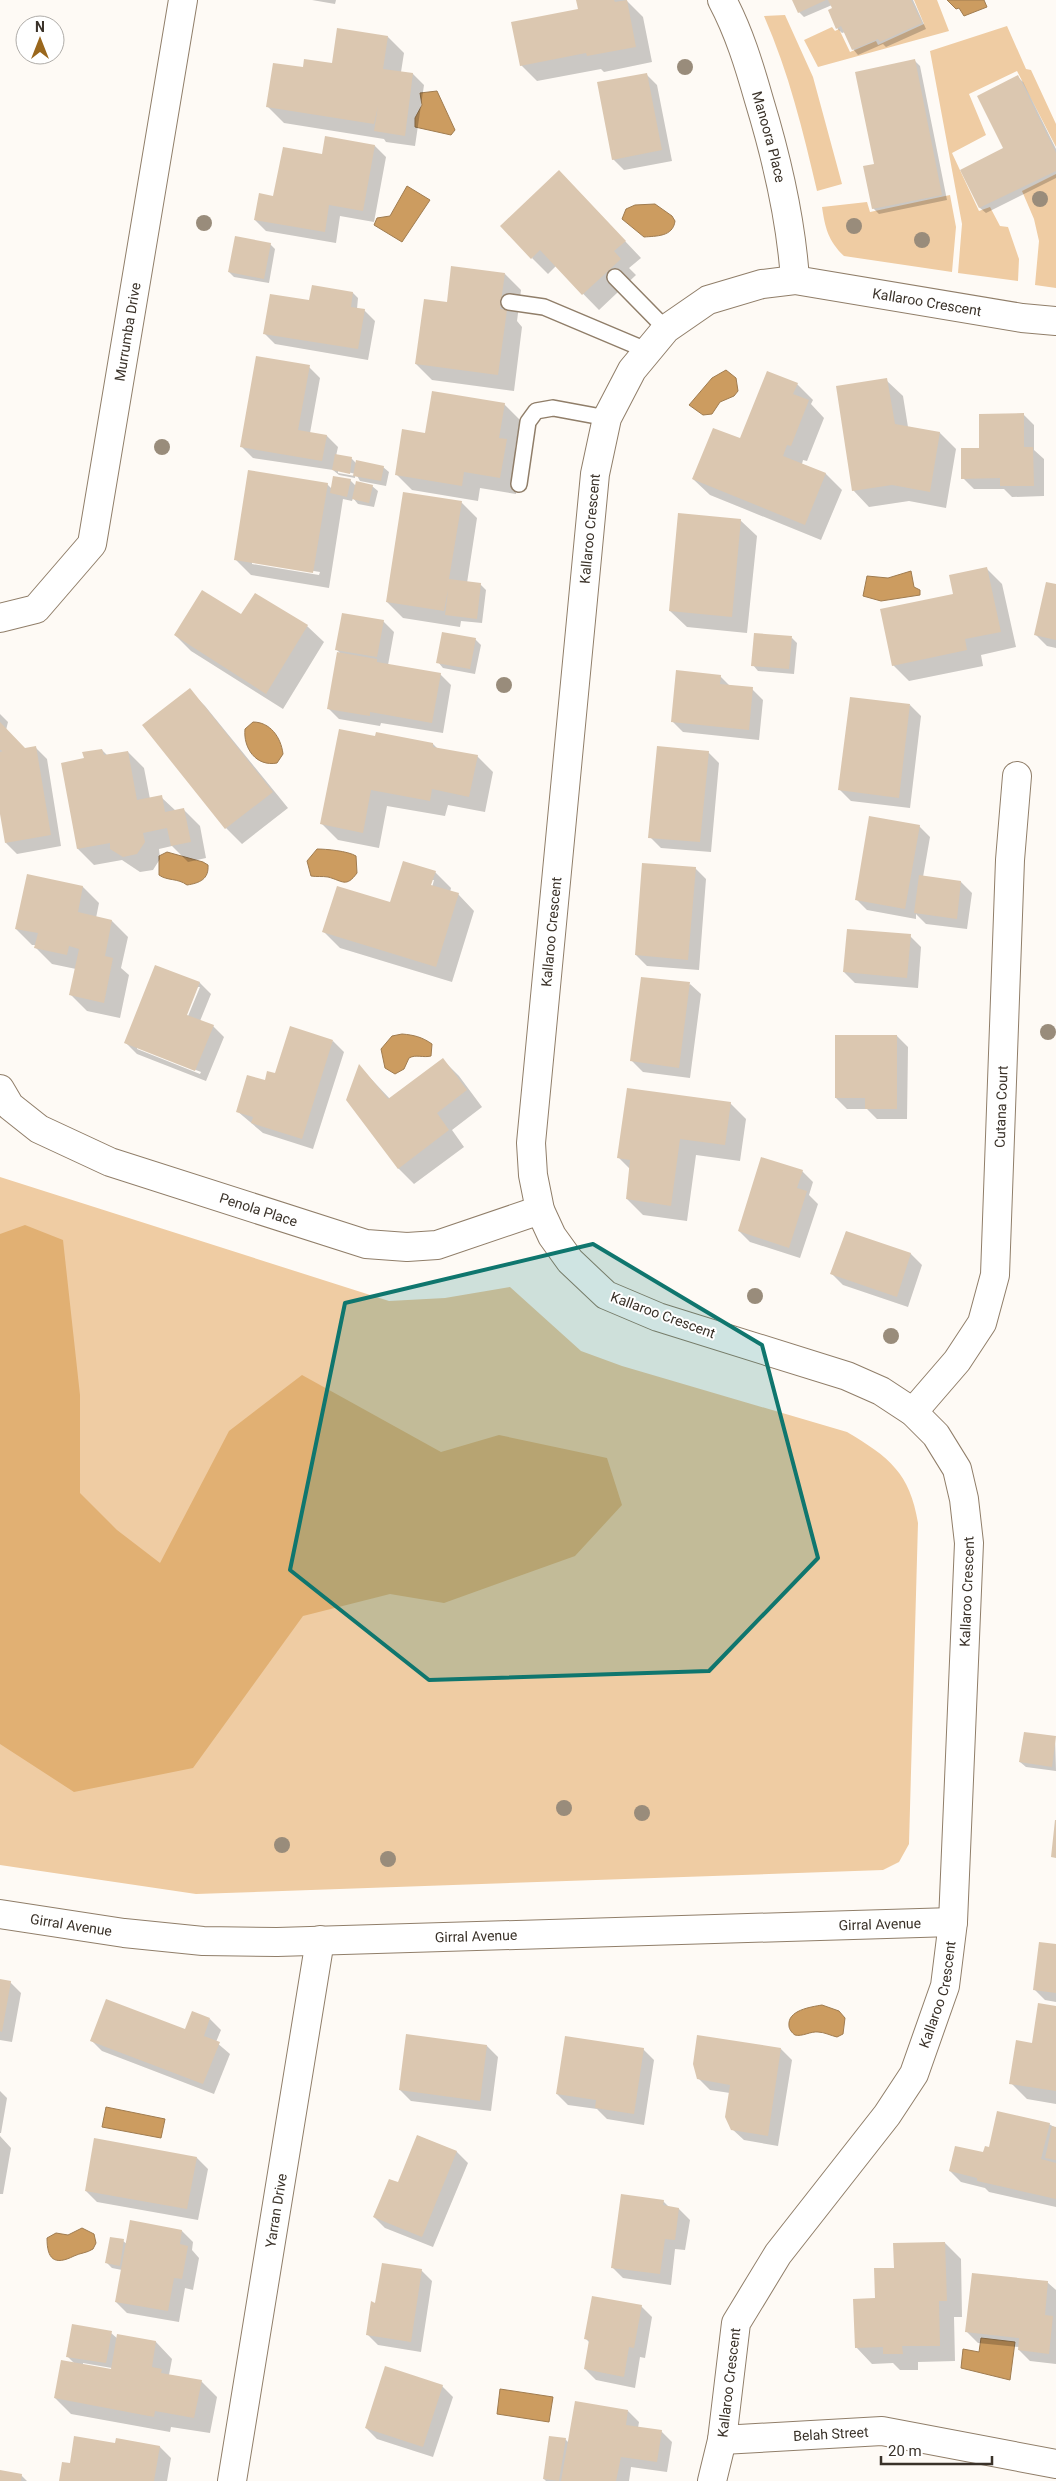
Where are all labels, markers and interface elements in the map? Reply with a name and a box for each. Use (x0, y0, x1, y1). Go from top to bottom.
north arrow (15, 15, 65, 65)
text: N (35, 19, 45, 35)
street label: Manoora Place (749, 89, 789, 184)
street label: Murrumba Drive (111, 281, 144, 382)
street label: Kallaroo Crescent (871, 285, 983, 319)
street label: Kallaroo Crescent (577, 473, 603, 584)
street label: Kallaroo Crescent (538, 876, 564, 988)
street label: Cutana Court (992, 1065, 1011, 1148)
street label: Penola Place (217, 1190, 300, 1230)
street label: Kallaroo Crescent (608, 1289, 718, 1342)
street label: Kallaroo Crescent (957, 1535, 977, 1647)
street label: Girral Avenue (29, 1911, 113, 1939)
street label: Girral Avenue (838, 1915, 921, 1933)
street label: Girral Avenue (435, 1927, 518, 1945)
street label: Kallaroo Crescent (916, 1940, 959, 2050)
street label: Yarran Drive (262, 2172, 290, 2249)
street label: Kallaroo Crescent (714, 2326, 743, 2438)
street label: Belah Street (793, 2424, 869, 2444)
scale bar (881, 2434, 992, 2466)
text: 20 m (888, 2442, 922, 2460)

